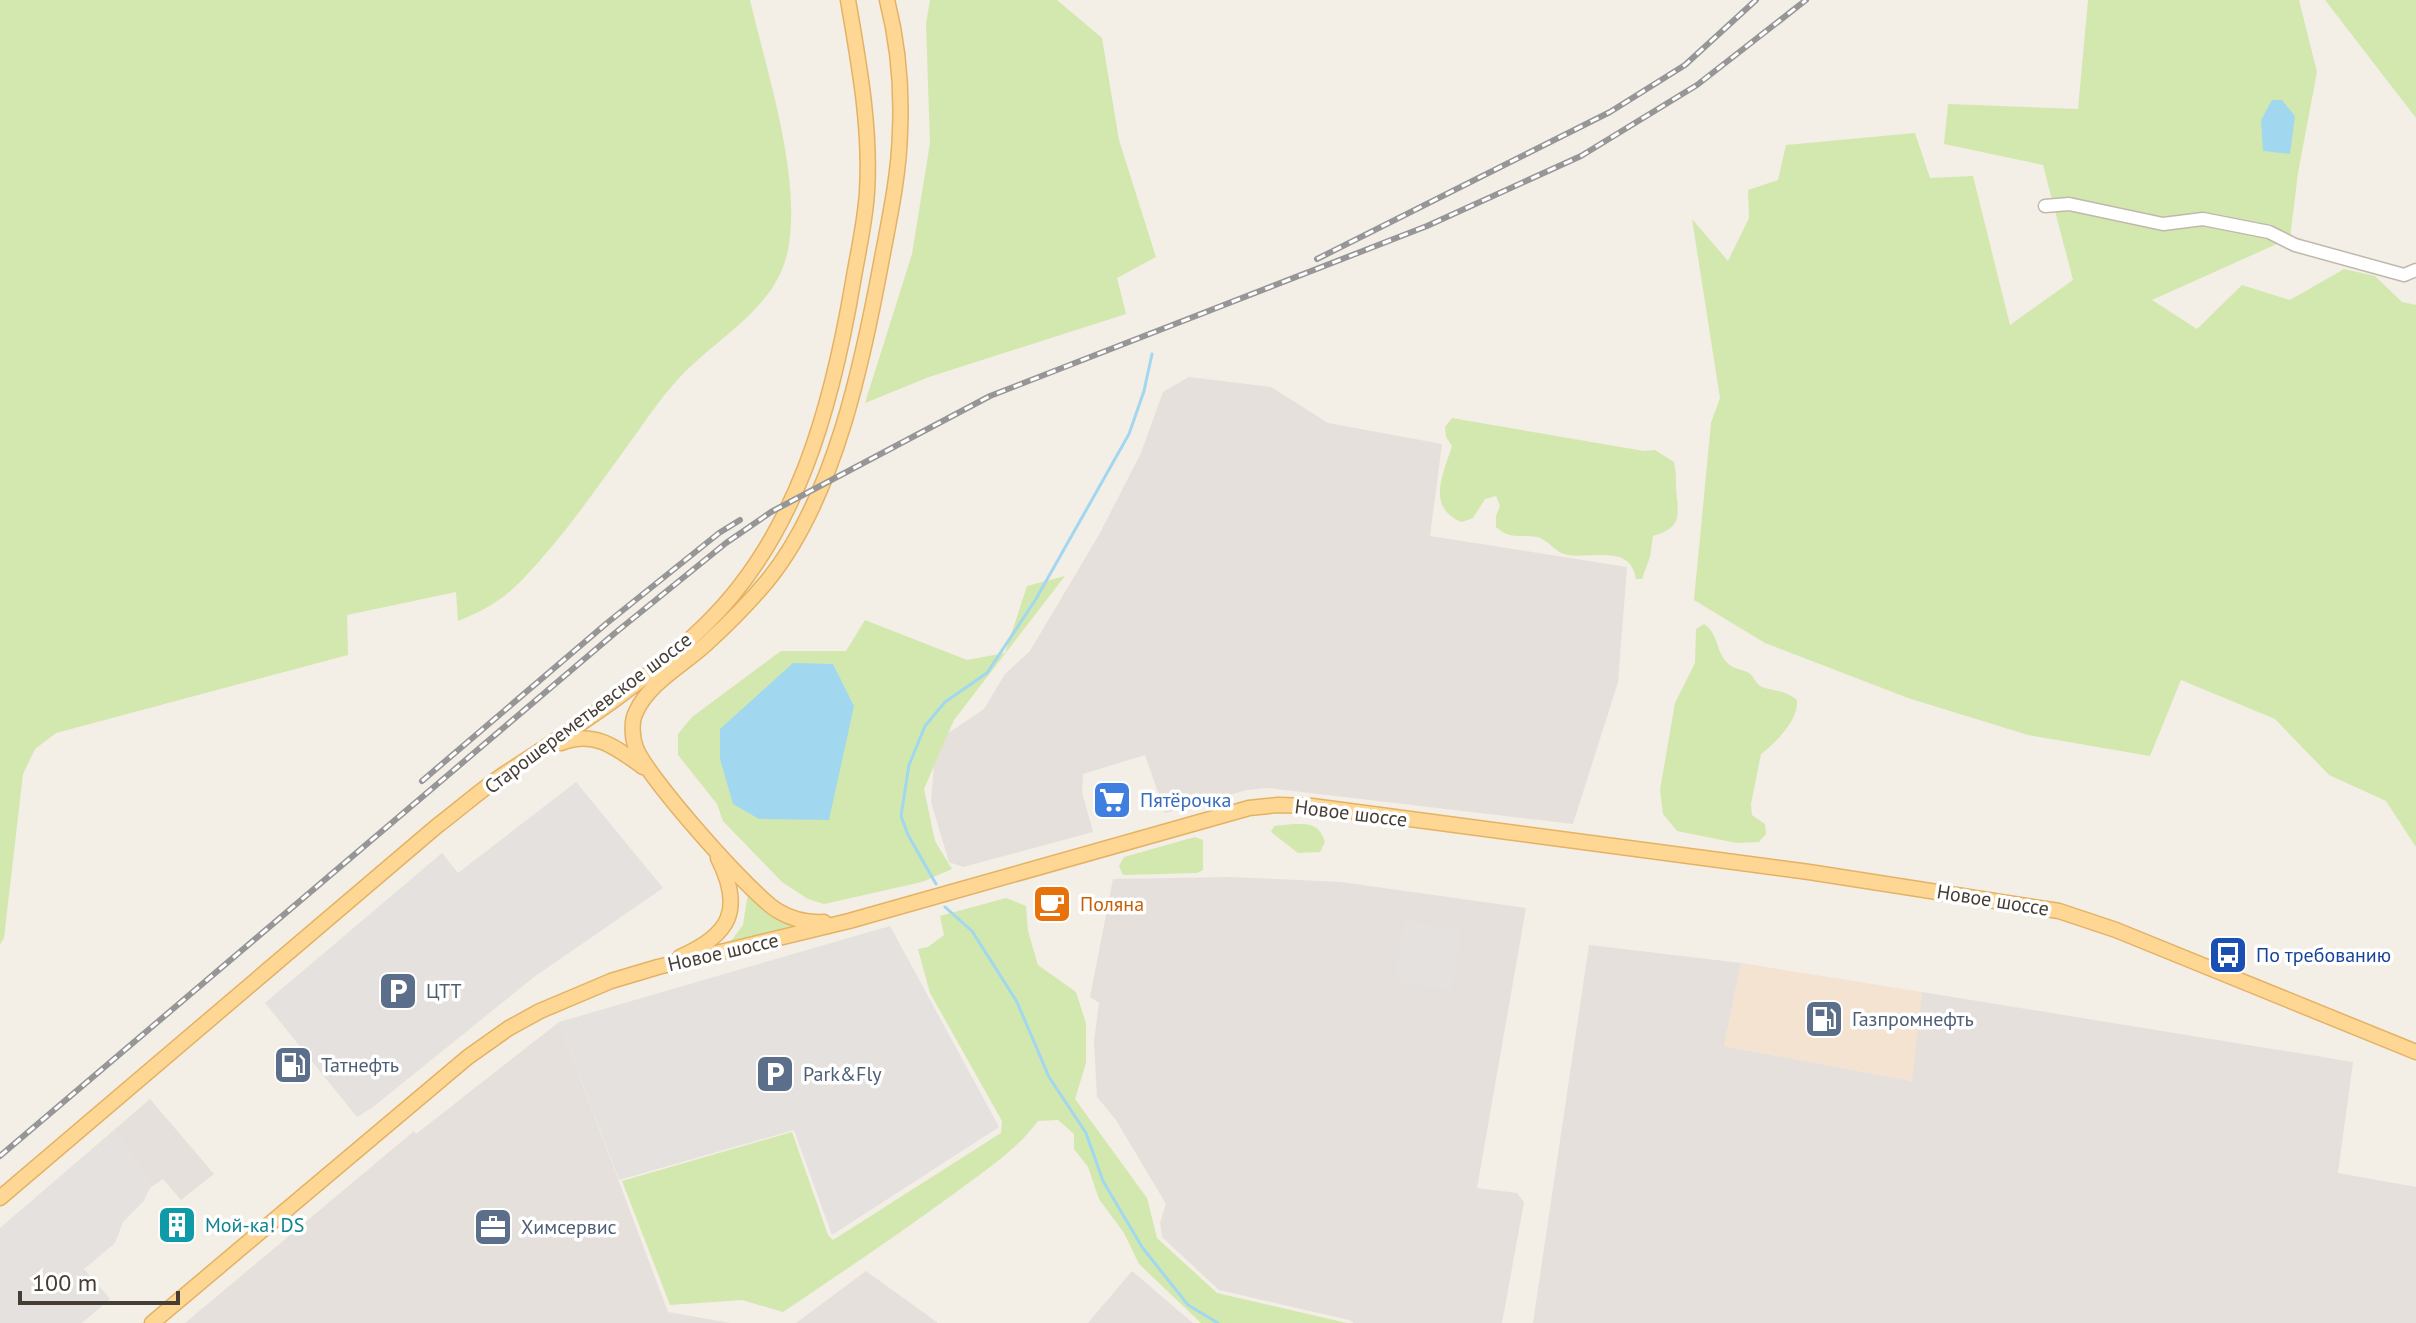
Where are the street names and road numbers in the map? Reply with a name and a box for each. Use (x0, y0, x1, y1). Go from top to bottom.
street label: Старошереметьевское шоссе (479, 626, 697, 800)
street label: Новое шоссе (1293, 793, 1409, 833)
street label: Новое шоссе (1935, 878, 2051, 922)
street label: Новое шоссе (665, 927, 781, 977)

